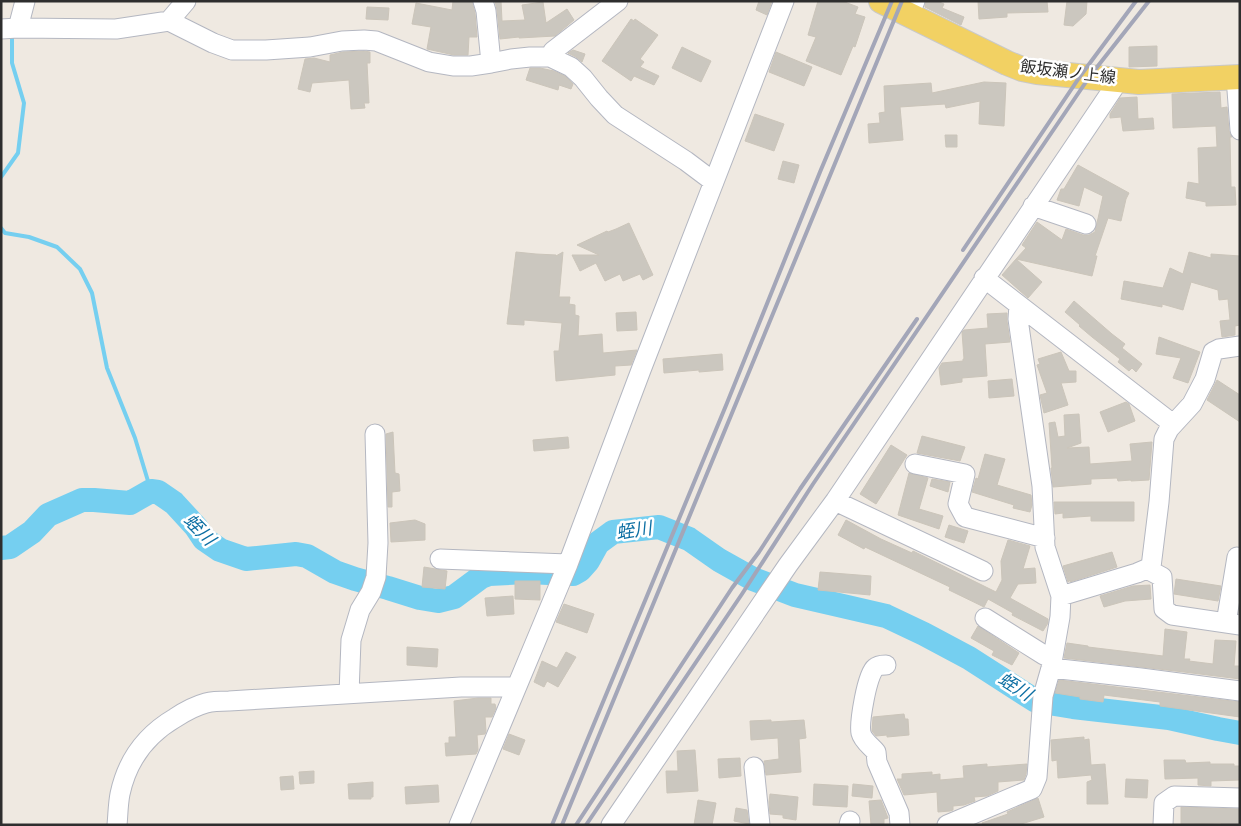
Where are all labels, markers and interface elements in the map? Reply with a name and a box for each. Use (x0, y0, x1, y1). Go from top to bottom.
street label: 飯坂瀬ノ上線 (1019, 58, 1117, 88)
water label: 蛭川 (179, 510, 221, 552)
water label: 蛭川 (615, 518, 655, 544)
water label: 蛭川 (994, 669, 1038, 707)

